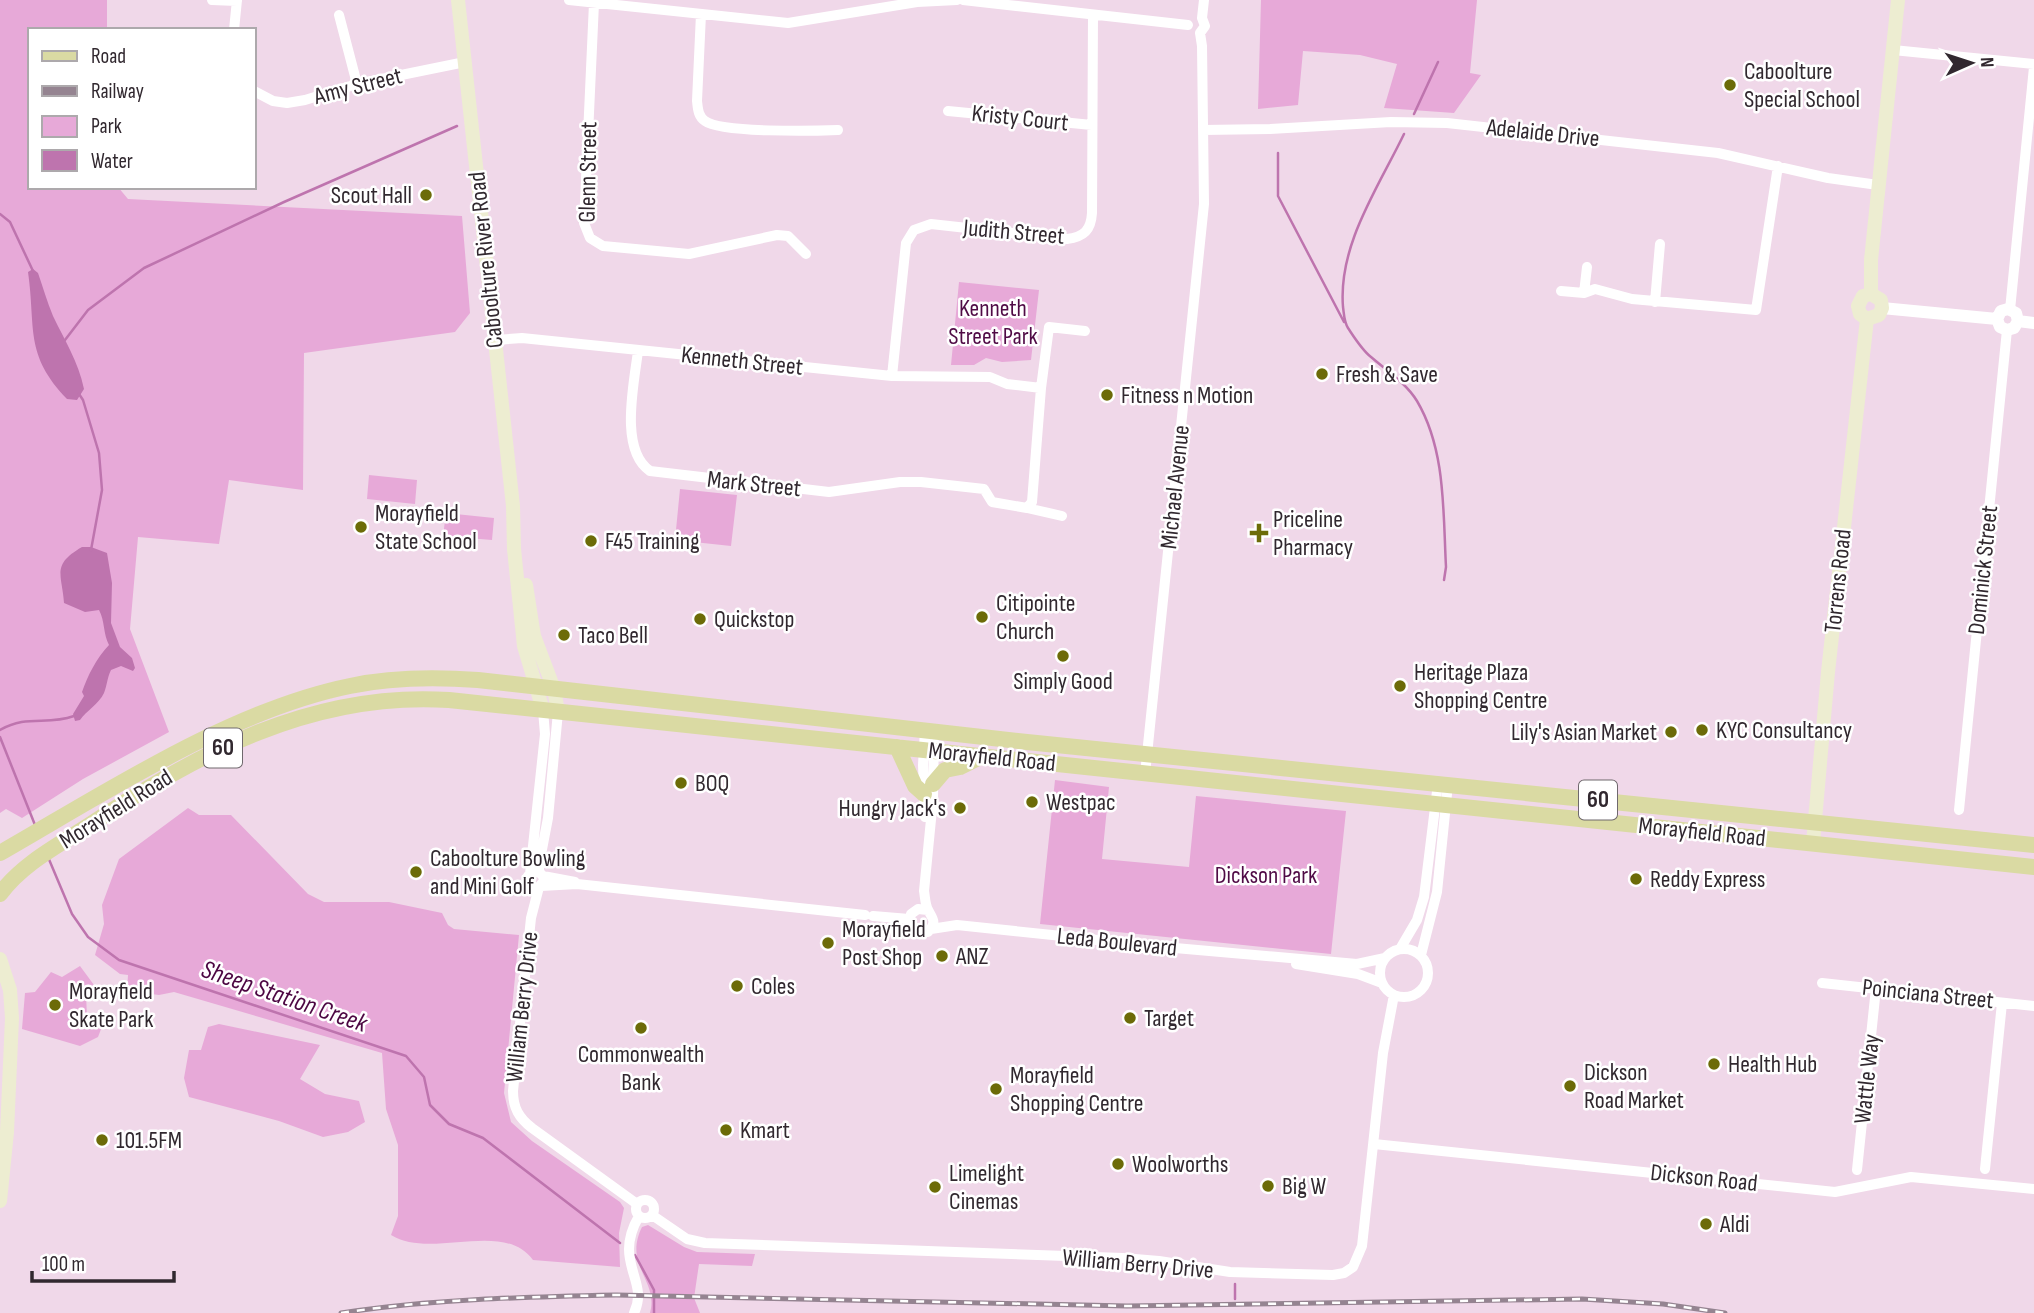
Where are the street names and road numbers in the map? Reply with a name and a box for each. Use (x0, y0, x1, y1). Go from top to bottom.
street label: Amy Street (310, 61, 405, 111)
street label: Kristy Court (970, 99, 1070, 137)
street label: Adelaide Drive (1484, 113, 1601, 153)
street label: Glenn Street (573, 121, 603, 223)
street label: Caboolture River Road (462, 170, 510, 350)
street label: Judith Street (961, 213, 1066, 251)
street label: Kenneth Street (680, 340, 804, 382)
street label: Michael Avenue (1154, 424, 1196, 550)
street label: Mark Street (706, 465, 802, 503)
street label: Dominick Street (1962, 504, 2004, 636)
street label: Torrens Road (1818, 528, 1858, 634)
road number: 60 (204, 728, 242, 768)
street label: Morayfield Road (927, 736, 1057, 778)
street label: Morayfield Road (54, 763, 178, 855)
road number: 60 (1579, 780, 1617, 820)
street label: Morayfield Road (1637, 811, 1767, 853)
street label: Leda Boulevard (1056, 921, 1178, 963)
street label: William Berry Drive (500, 930, 544, 1084)
street label: Poinciana Street (1861, 973, 1995, 1015)
street label: Wattle Way (1848, 1033, 1886, 1125)
street label: Dickson Road (1649, 1158, 1759, 1198)
street label: William Berry Drive (1061, 1243, 1215, 1285)

